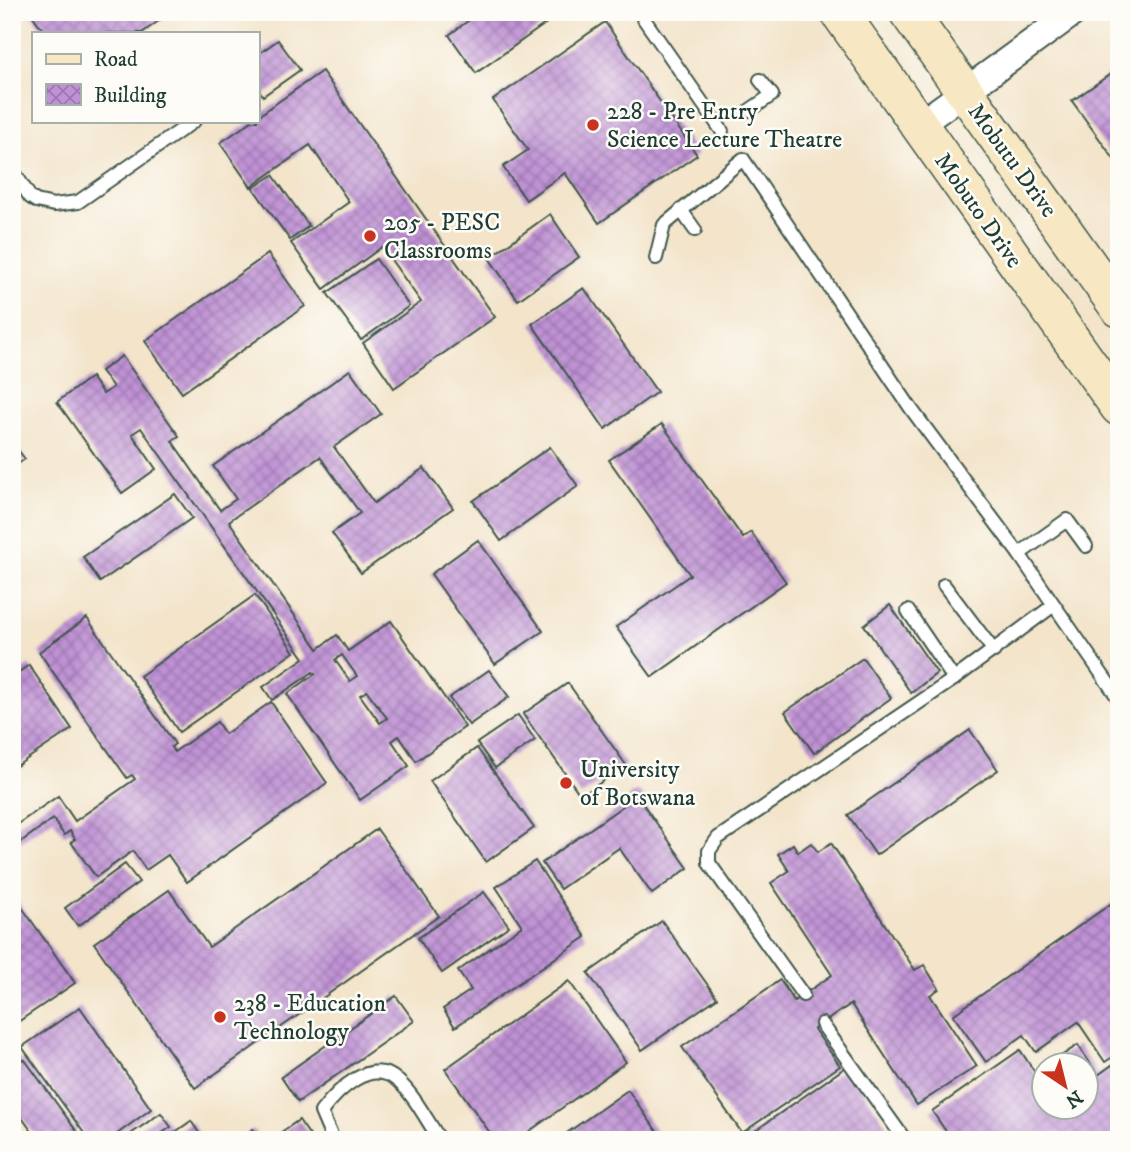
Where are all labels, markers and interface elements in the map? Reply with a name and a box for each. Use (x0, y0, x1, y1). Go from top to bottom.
legend (32, 32, 259, 122)
text: Road (94, 47, 138, 73)
text: Building (94, 83, 167, 109)
place label: 228 - Pre Entry Science Lecture Theatre (607, 97, 842, 155)
street label: Mobutu Drive (961, 98, 1064, 224)
marker: 228 - Pre Entry Science Lecture Theatre (585, 117, 601, 133)
street label: Mobuto Drive (927, 147, 1029, 274)
place label: 205 - PESC Classrooms (384, 208, 500, 266)
marker: 205 - PESC Classrooms (362, 228, 378, 244)
place label: University of Botswana (580, 755, 696, 813)
marker: University of Botswana (558, 775, 574, 791)
place label: 238 - Education Technology (234, 989, 386, 1047)
marker: 238 - Education Technology (212, 1009, 228, 1025)
north arrow (1030, 1050, 1100, 1120)
text: N (1061, 1085, 1087, 1113)

